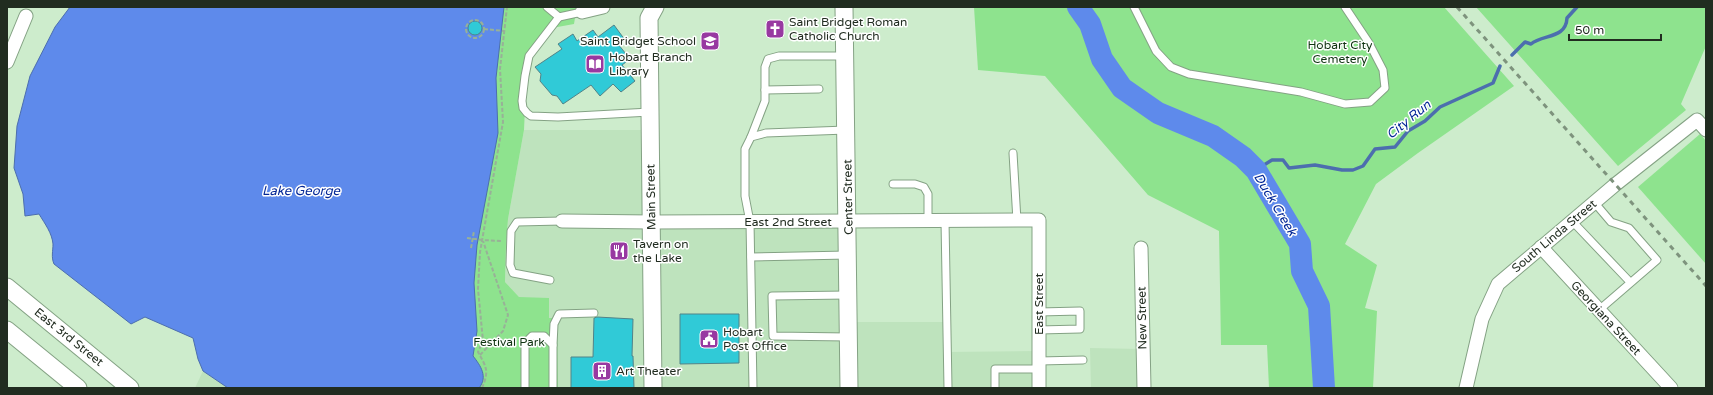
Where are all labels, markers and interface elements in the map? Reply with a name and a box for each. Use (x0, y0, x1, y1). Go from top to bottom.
place label: Saint Bridget Roman Catholic Church (789, 15, 907, 43)
scale bar (1569, 16, 1661, 42)
church icon: Saint Bridget Roman Catholic Church (764, 18, 786, 40)
text: 50 m (1575, 23, 1604, 37)
school or university icon: Saint Bridget School (699, 30, 721, 52)
place label: Saint Bridget School (580, 34, 696, 48)
park label: Hobart City Cemetery (1307, 38, 1373, 66)
place label: Hobart Branch Library (609, 50, 692, 78)
library icon: Hobart Branch Library (584, 53, 606, 75)
water label: City Run (1383, 96, 1435, 143)
street label: Center Street (840, 159, 856, 235)
street label: Main Street (643, 163, 659, 230)
water label: Duck Creek (1250, 170, 1301, 240)
water label: Lake George (262, 183, 341, 199)
street label: South Linda Street (1509, 196, 1599, 275)
street label: East 2nd Street (744, 215, 832, 229)
place label: Tavern on the Lake (633, 237, 689, 265)
restaurant icon: Tavern on the Lake (608, 240, 630, 262)
street label: East Street (1032, 273, 1046, 335)
street label: Georgiana Street (1568, 278, 1644, 358)
street label: New Street (1134, 286, 1150, 350)
street label: East 3rd Street (32, 305, 107, 369)
place label: Hobart Post Office (723, 325, 787, 353)
public building icon: Hobart Post Office (698, 328, 720, 350)
park label: Festival Park (473, 335, 545, 349)
building icon: Art Theater (591, 360, 613, 382)
place label: Art Theater (616, 364, 681, 378)

